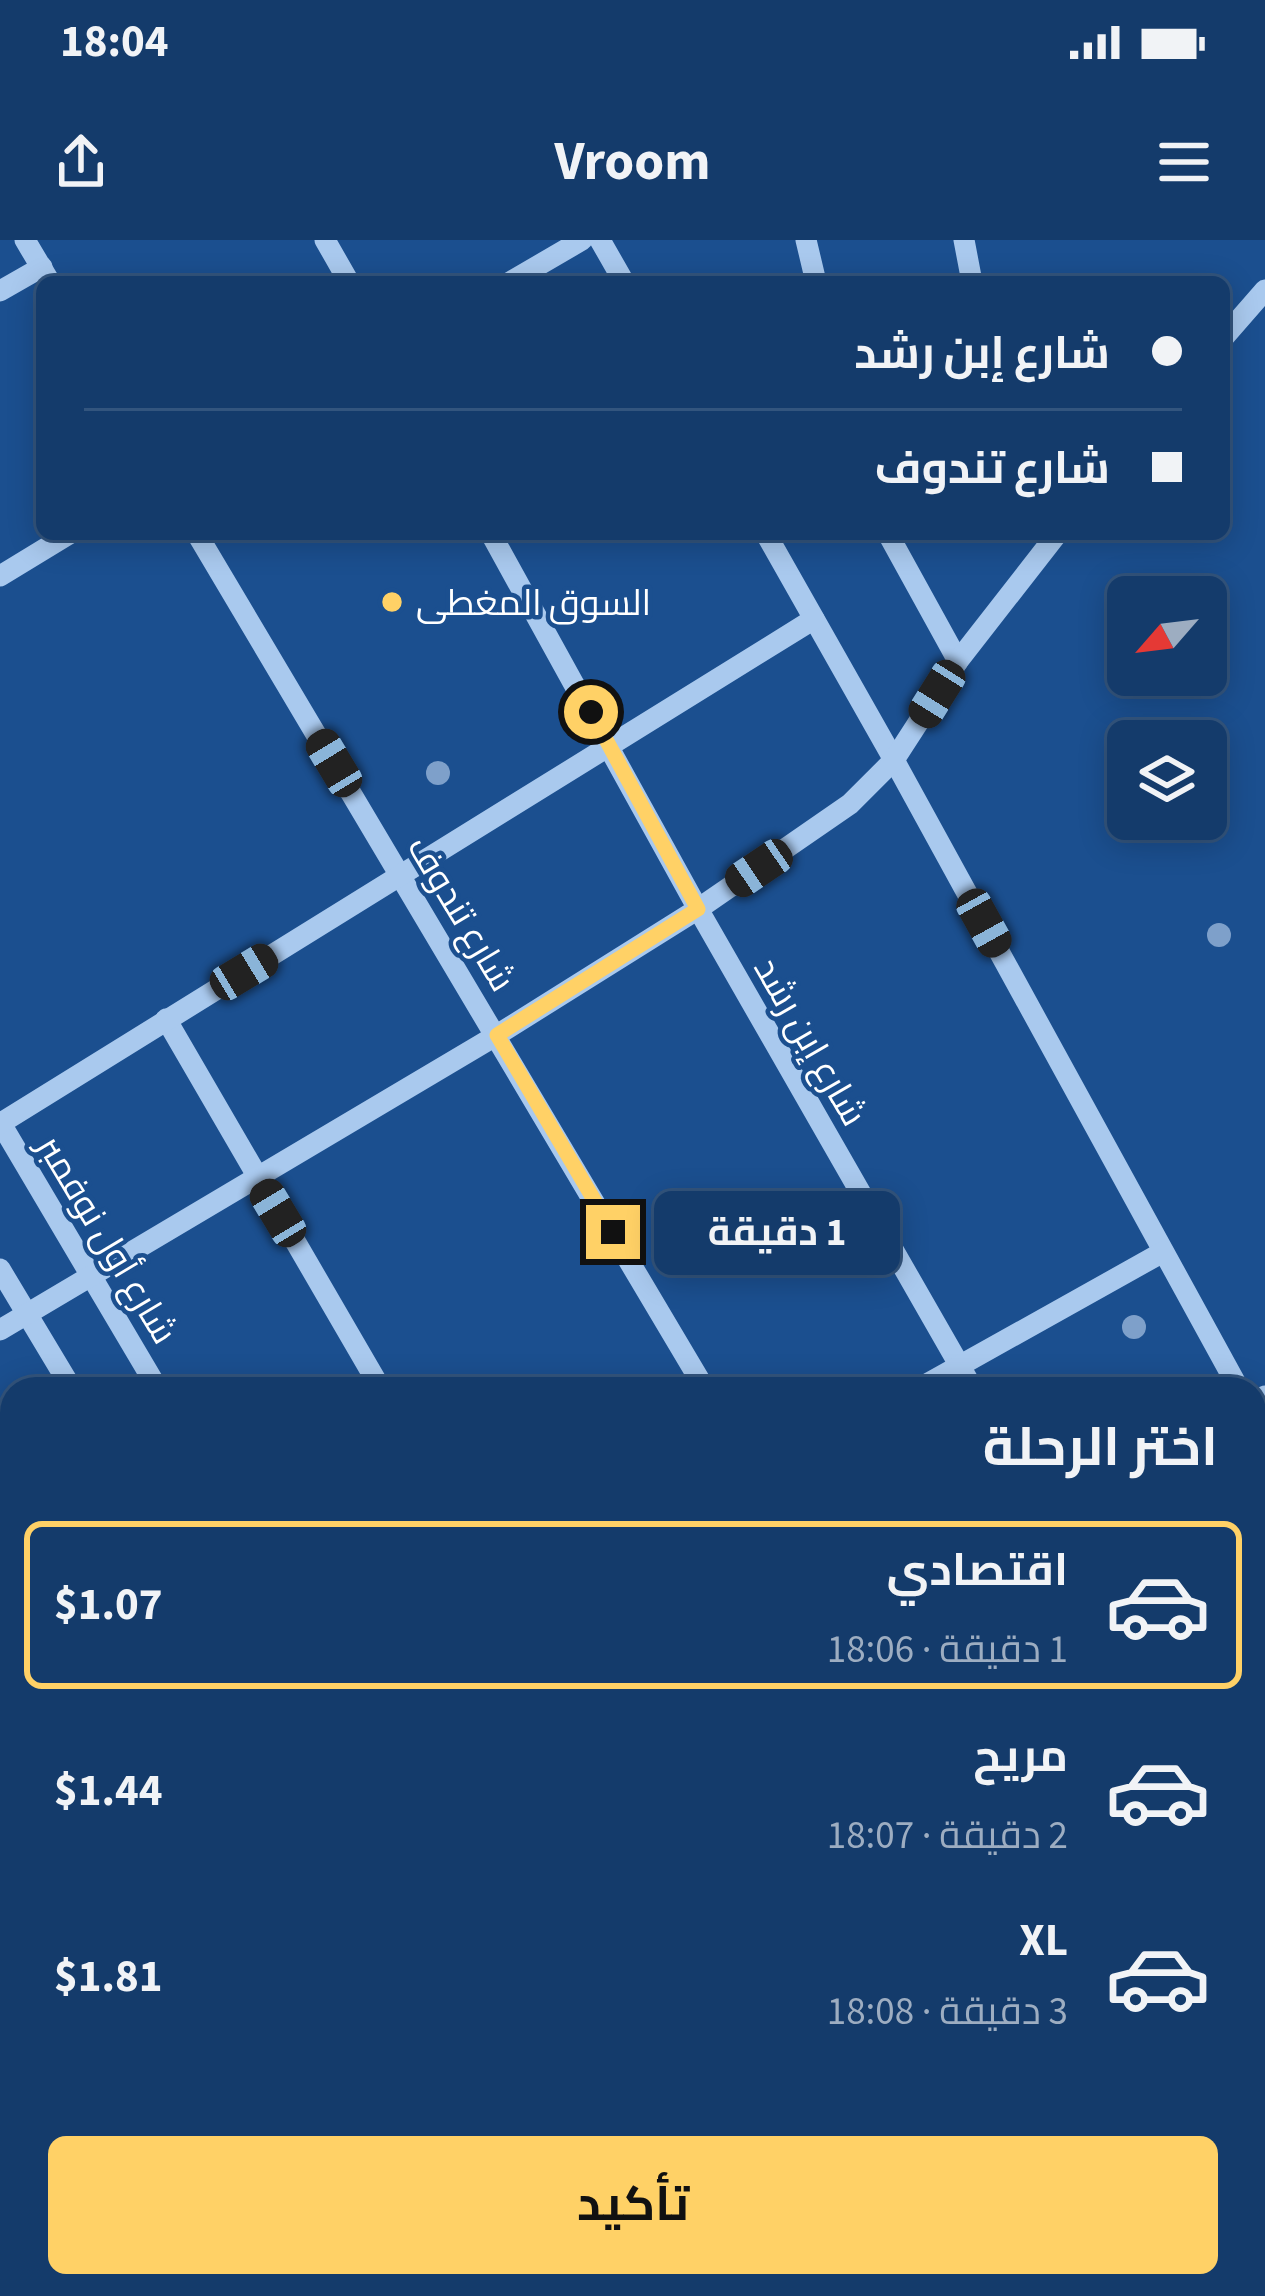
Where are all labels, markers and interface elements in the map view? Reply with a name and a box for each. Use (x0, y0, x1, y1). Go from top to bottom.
text: 18:04 (60, 10, 169, 74)
text: Vroom (554, 124, 711, 201)
icon: share (48, 129, 114, 195)
icon: menu (1151, 129, 1217, 195)
text: شارع إبن رشد (854, 322, 1110, 386)
text: شارع تندوف (874, 437, 1110, 501)
north arrow (1107, 576, 1227, 696)
map controls (1107, 576, 1227, 840)
place label: السوق المغطى (416, 578, 651, 629)
marker: السوق المغطى (379, 589, 405, 615)
car (903, 654, 971, 734)
route start (564, 685, 618, 739)
button: layers (1107, 720, 1227, 840)
car (300, 723, 368, 803)
street label: شارع تندوف (394, 826, 527, 1001)
car (719, 833, 799, 903)
car (951, 883, 1017, 963)
car (204, 938, 284, 1006)
street label: شارع إبن رشد (741, 948, 879, 1136)
street label: شارع أول نوفمبر (23, 1124, 189, 1354)
car (244, 1173, 312, 1253)
callout: 1 دقيقة (655, 1190, 901, 1274)
route end (586, 1205, 640, 1259)
text: 1 دقيقة (708, 1205, 846, 1261)
text: اختر الرحلة (983, 1410, 1218, 1487)
text: اقتصادي (887, 1539, 1068, 1603)
icon: car (1104, 1551, 1212, 1659)
text: $1.07 (54, 1573, 163, 1637)
text: 1 دقيقة · 18:06 (827, 1622, 1068, 1678)
text: مريح (973, 1725, 1068, 1789)
icon: car (1104, 1737, 1212, 1845)
text: $1.44 (54, 1759, 163, 1823)
text: 2 دقيقة · 18:07 (827, 1808, 1068, 1864)
text: XL (1019, 1909, 1068, 1973)
icon: car (1104, 1923, 1212, 2031)
text: $1.81 (54, 1945, 163, 2009)
text: 3 دقيقة · 18:08 (827, 1984, 1068, 2040)
button: تأكيد (48, 2136, 1218, 2274)

